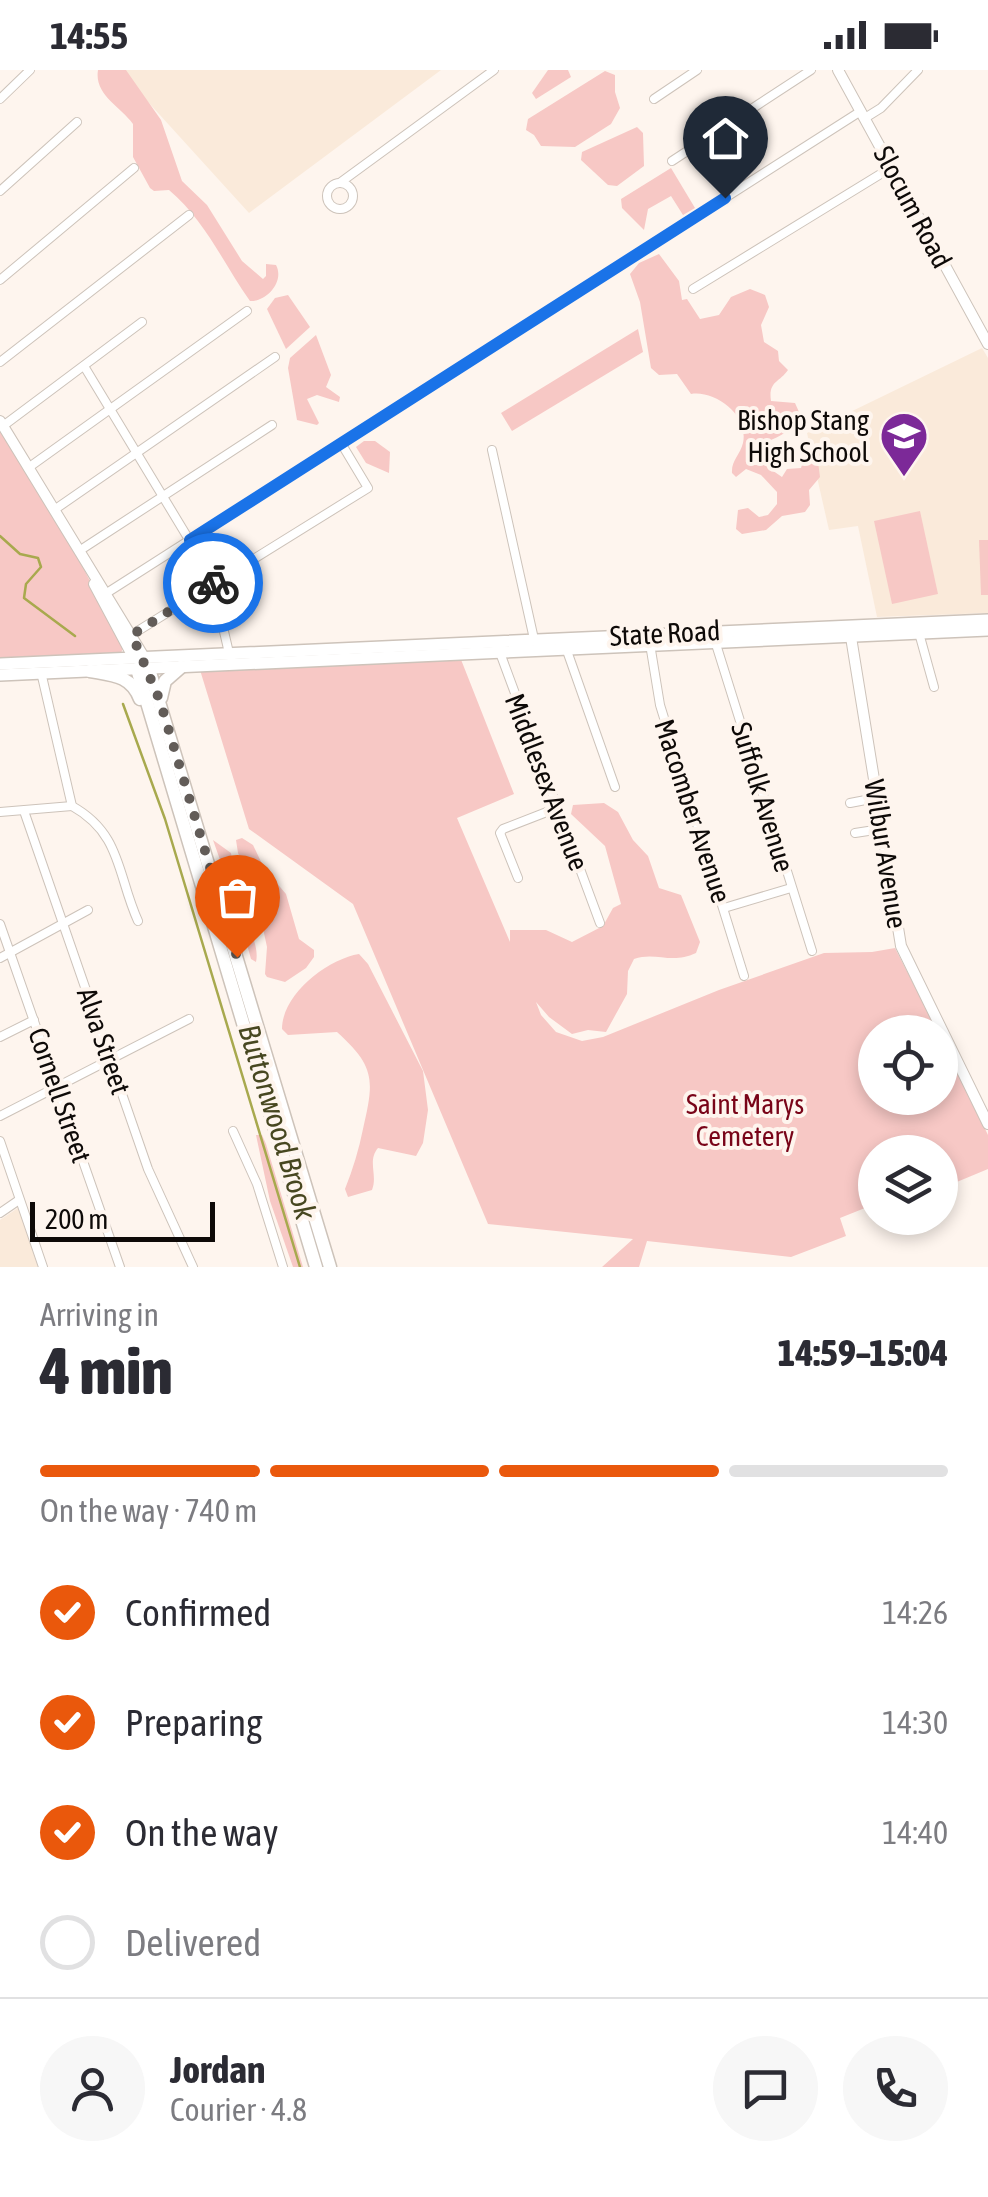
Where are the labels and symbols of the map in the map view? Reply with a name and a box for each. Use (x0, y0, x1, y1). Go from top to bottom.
pin (683, 96, 768, 199)
street label: Slocum Road (868, 141, 958, 273)
place label: Bishop Stang High School (737, 404, 870, 468)
school or university icon: Bishop Stang High School (878, 410, 930, 478)
courier (163, 533, 263, 633)
street label: State Road (609, 614, 721, 652)
street label: Middlesex Avenue (499, 689, 595, 875)
street label: Macomber Avenue (648, 715, 738, 907)
street label: Suffolk Avenue (725, 718, 801, 876)
street label: Wilbur Avenue (858, 777, 914, 931)
pin (195, 855, 280, 958)
street label: Alva Street (71, 984, 137, 1098)
water label: Buttonwood Brook (232, 1020, 324, 1224)
street label: Cornell Street (22, 1023, 98, 1167)
park label: Saint Marys Cemetery (686, 1088, 804, 1152)
scale bar (30, 1197, 215, 1242)

